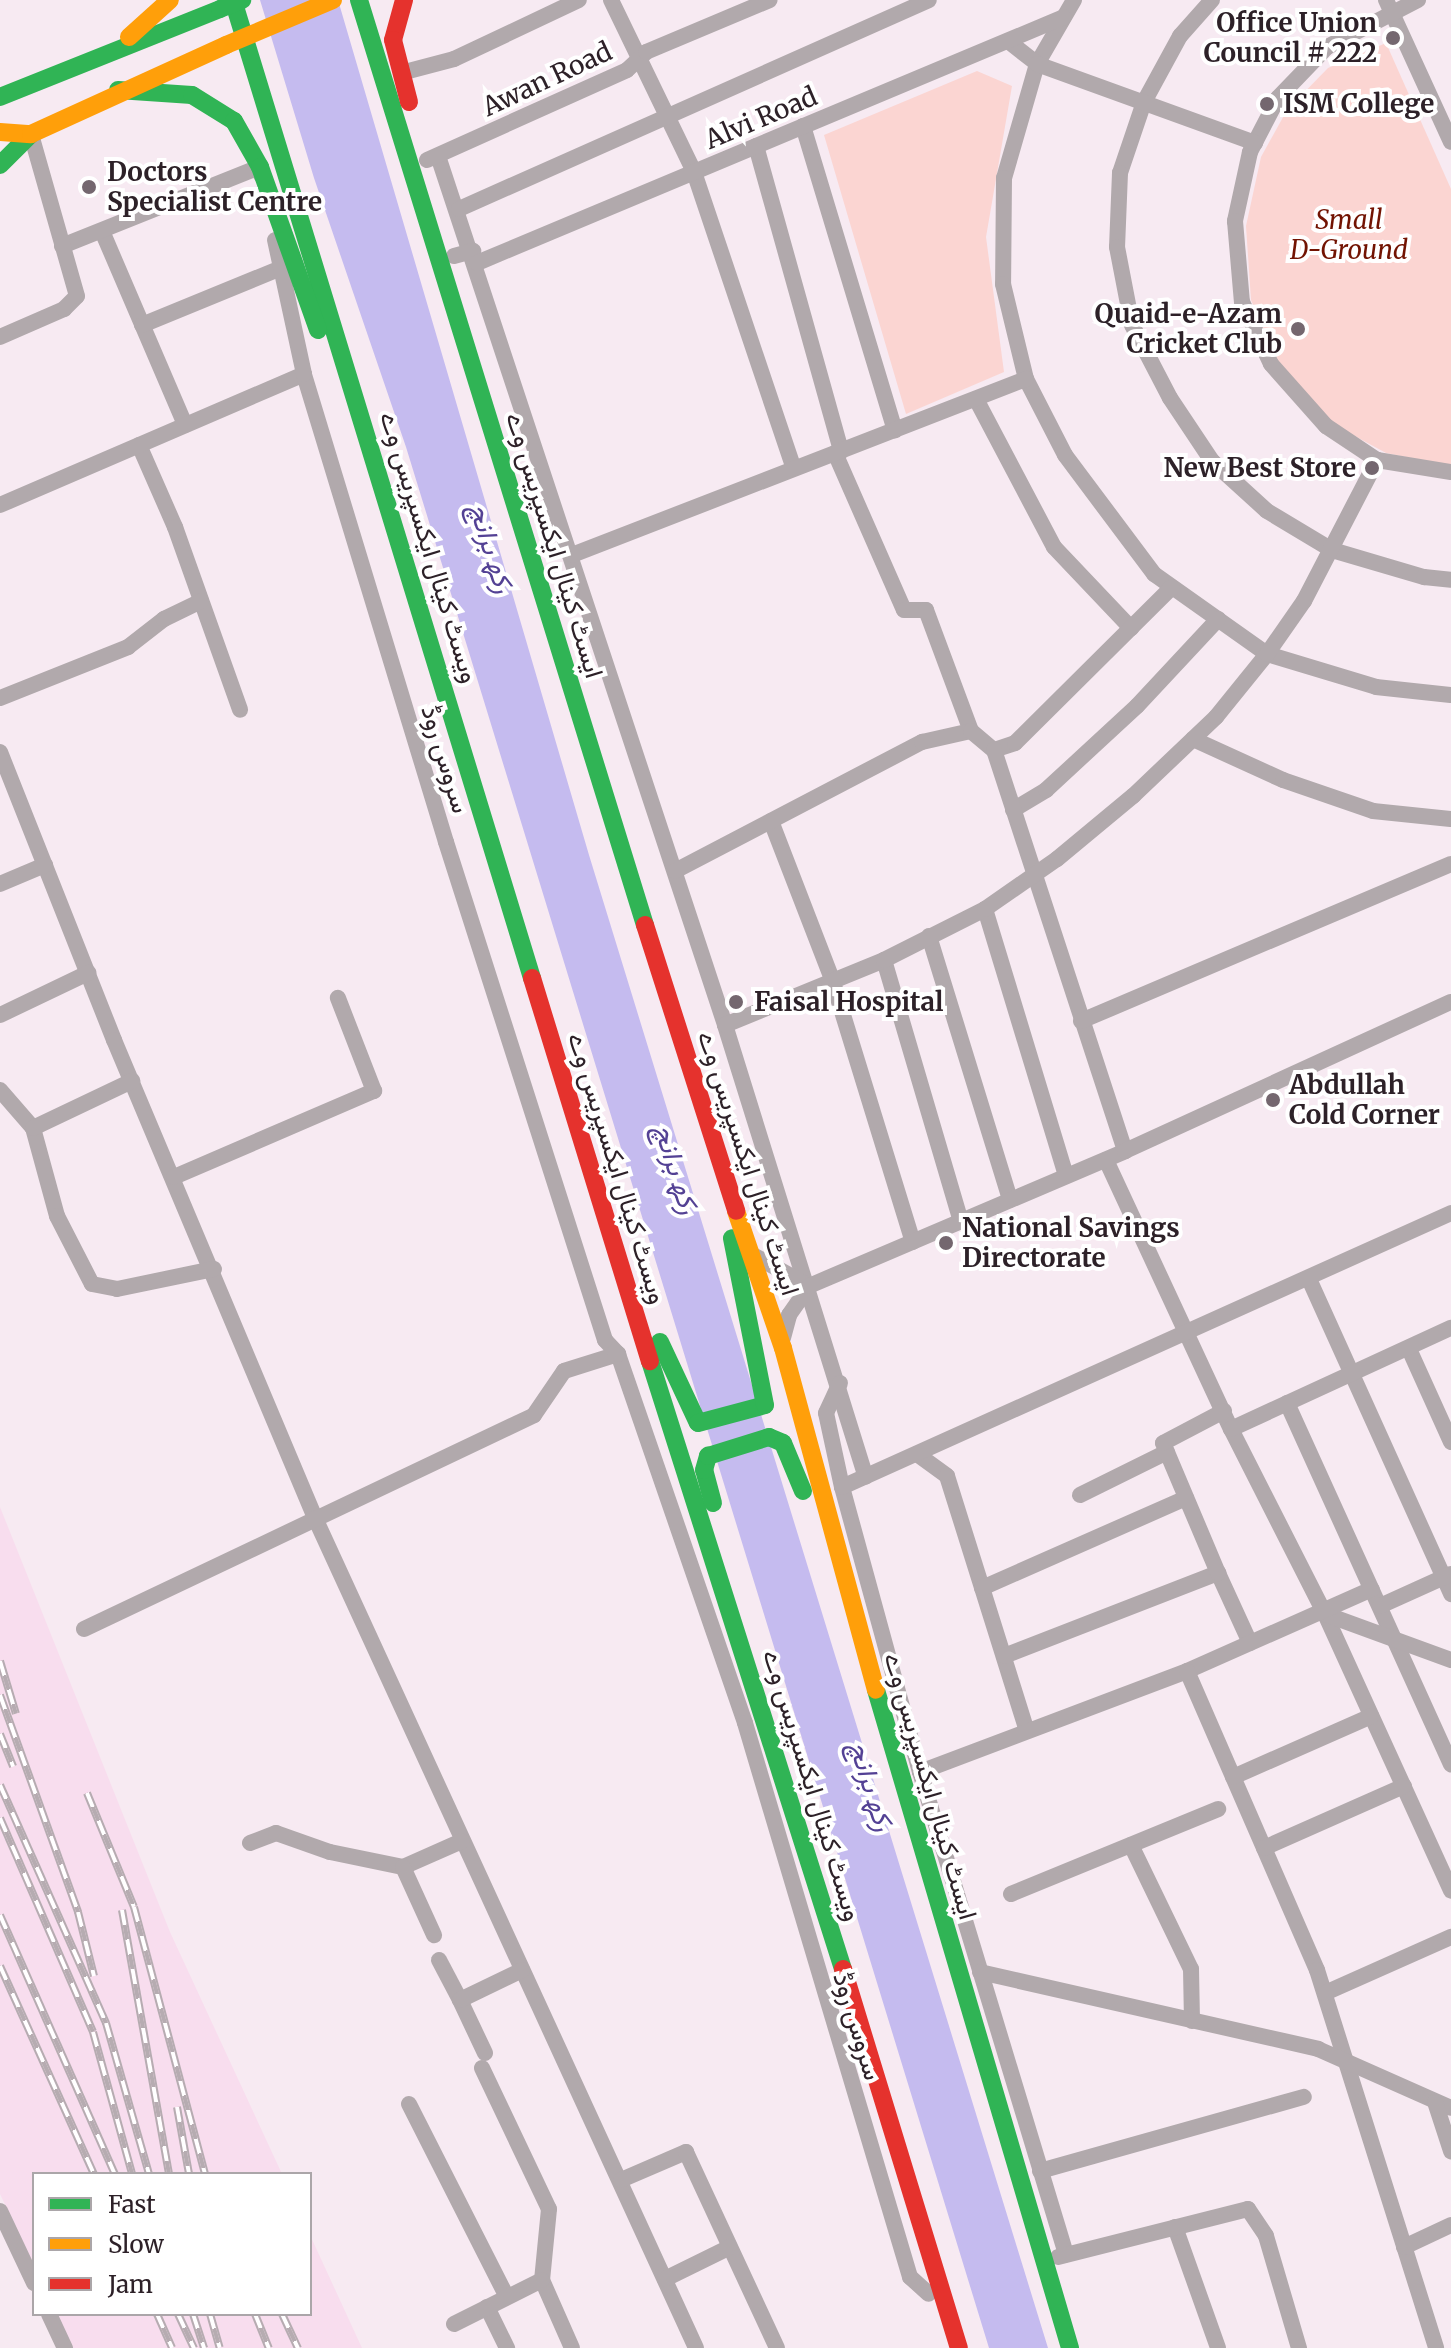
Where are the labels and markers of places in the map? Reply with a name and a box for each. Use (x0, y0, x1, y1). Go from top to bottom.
place label: Office Union Council # 222 (1204, 7, 1377, 68)
marker: Office Union Council # 222 (1384, 29, 1402, 47)
place label: ISM College (1283, 88, 1434, 120)
marker: ISM College (1258, 95, 1276, 113)
place label: Doctors Specialist Centre (107, 156, 322, 218)
marker: Doctors Specialist Centre (78, 176, 100, 198)
place label: Quaid-e-Azam Cricket Club (1095, 298, 1282, 360)
marker: Quaid-e-Azam Cricket Club (1289, 320, 1307, 338)
place label: New Best Store (1164, 452, 1356, 484)
marker: New Best Store (1363, 459, 1381, 477)
place label: Faisal Hospital (754, 986, 943, 1018)
marker: Faisal Hospital (725, 991, 747, 1013)
place label: Abdullah Cold Corner (1289, 1069, 1440, 1130)
marker: Abdullah Cold Corner (1264, 1091, 1282, 1109)
place label: National Savings Directorate (962, 1212, 1180, 1274)
marker: National Savings Directorate (937, 1234, 955, 1252)

